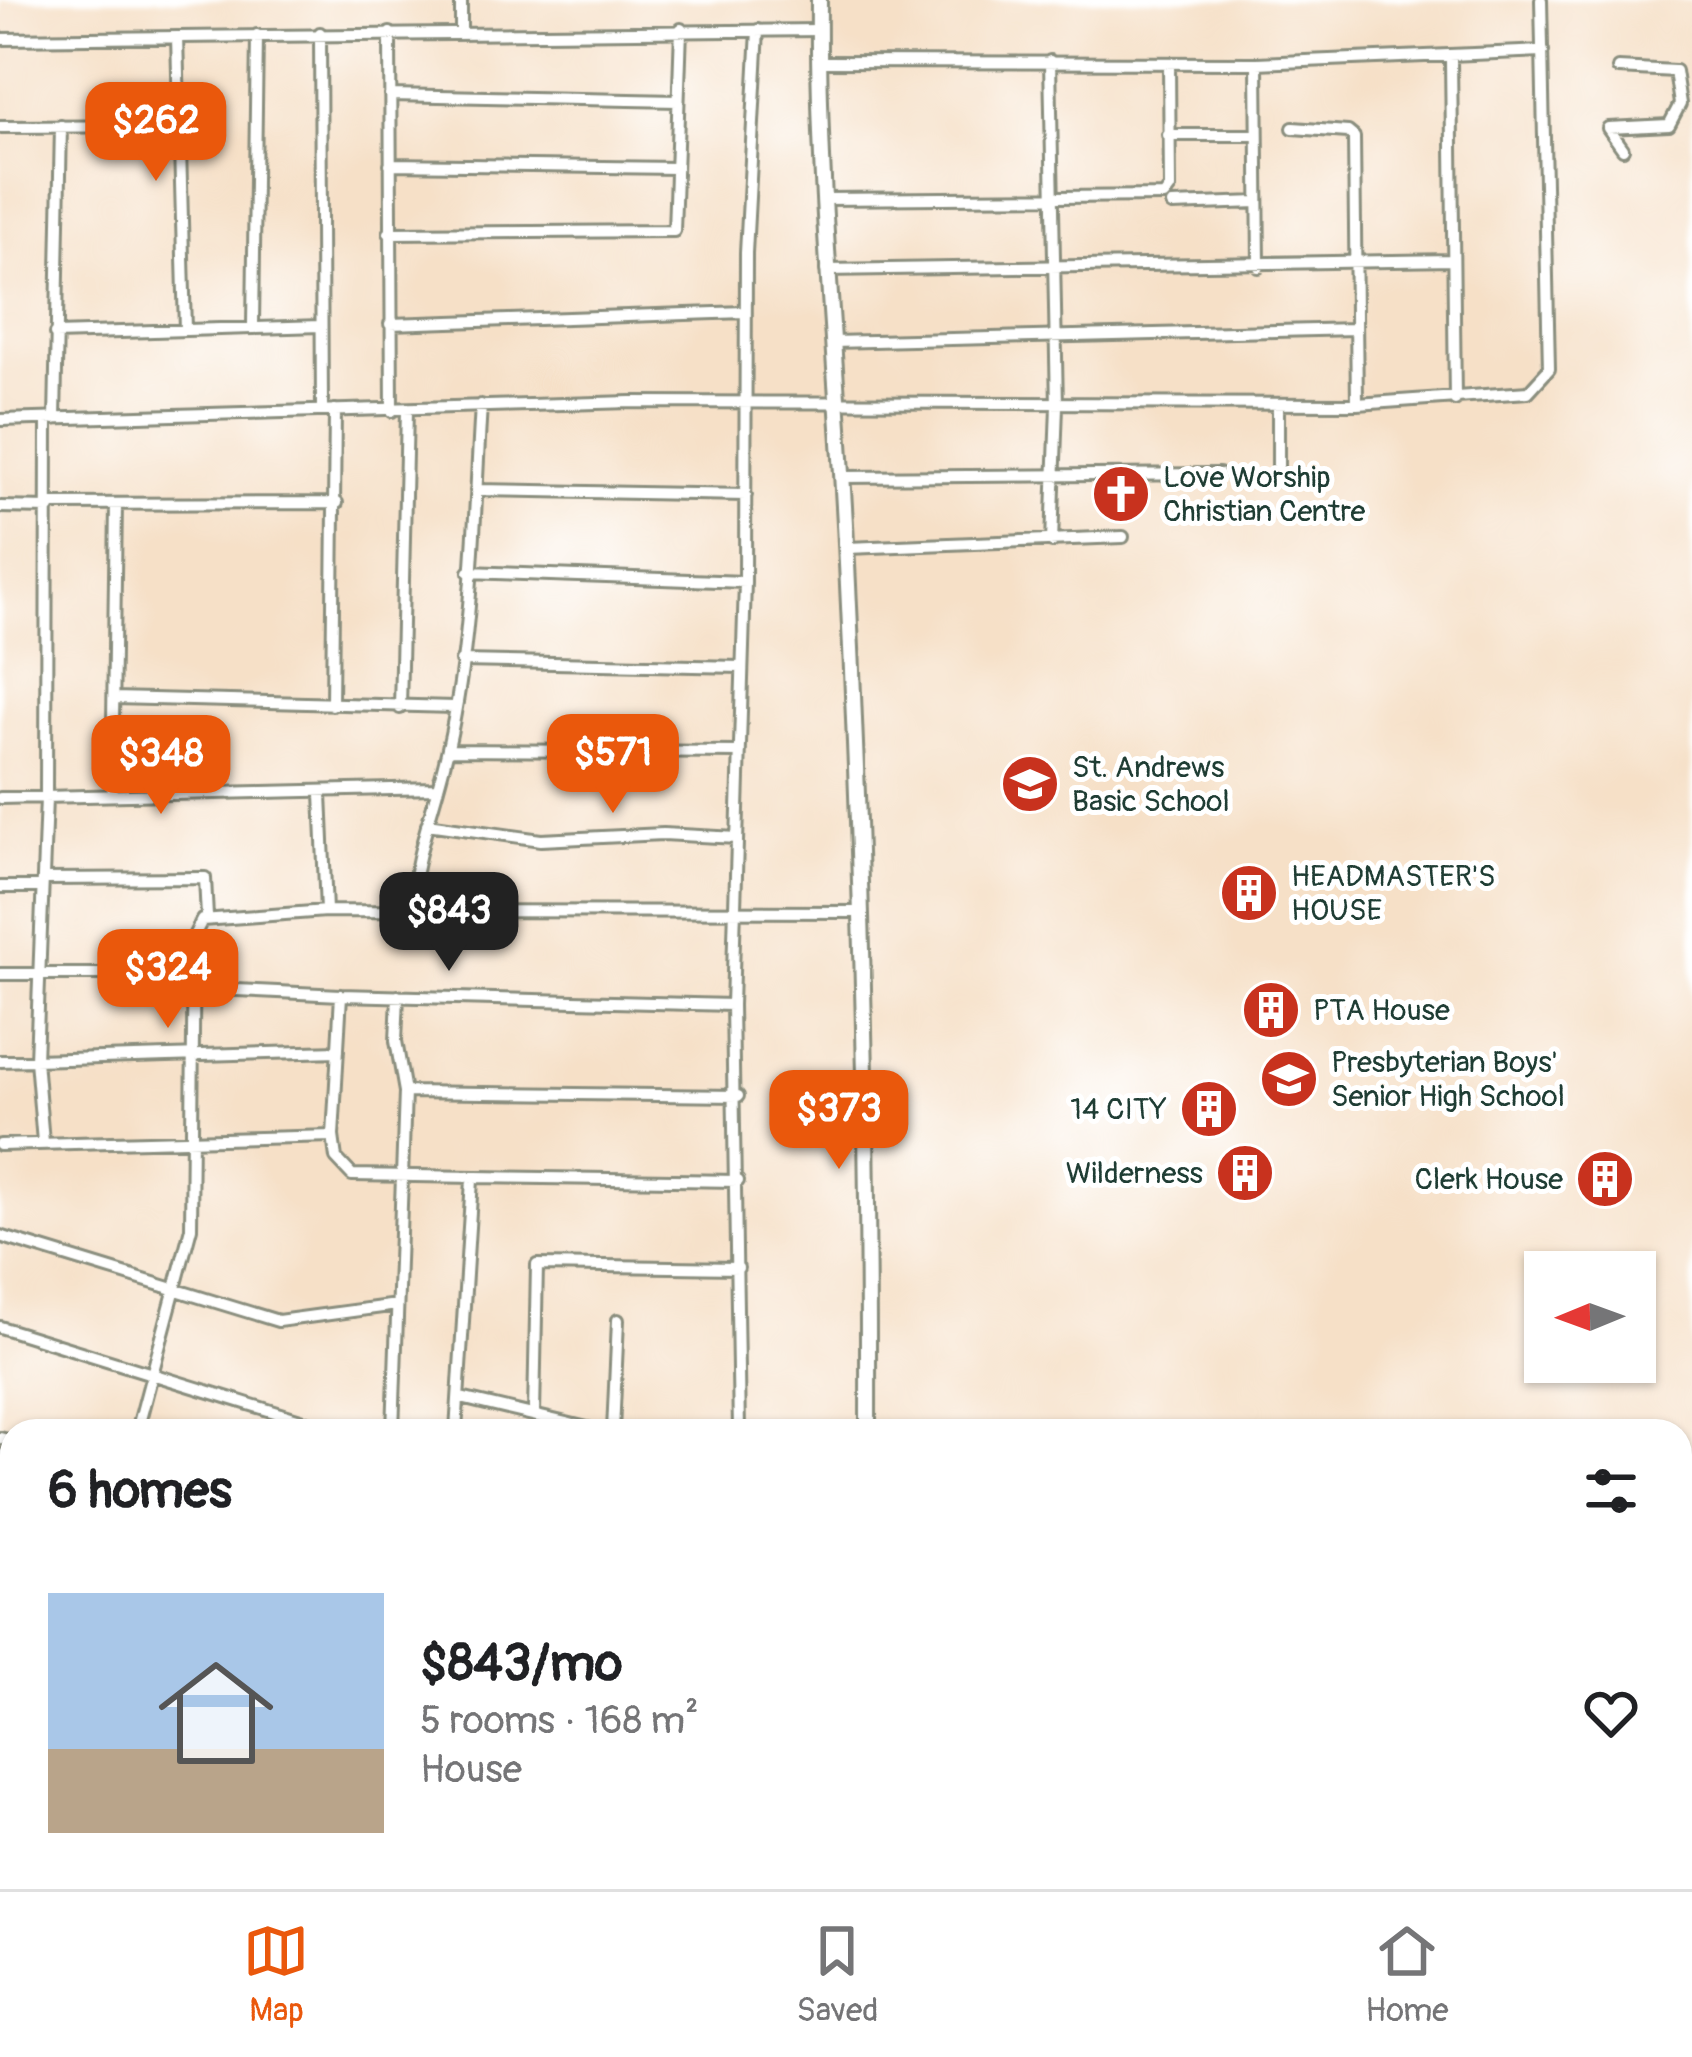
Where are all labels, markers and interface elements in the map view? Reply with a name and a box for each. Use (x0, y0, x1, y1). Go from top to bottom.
pin: $262 (85, 82, 227, 184)
text: $262 (112, 96, 200, 145)
place label: Love Worship Christian Centre (1163, 459, 1366, 530)
church icon: Love Worship Christian Centre (1090, 463, 1152, 525)
pin: $571 (542, 714, 684, 816)
pin: $348 (90, 715, 232, 817)
text: $571 (574, 728, 652, 777)
text: $348 (118, 729, 204, 778)
place label: St. Andrews Basic School (1072, 749, 1230, 820)
school or university icon: St. Andrews Basic School (999, 753, 1061, 815)
place label: HEADMASTER'S HOUSE (1291, 858, 1495, 929)
building icon: HEADMASTER'S HOUSE (1218, 862, 1280, 924)
pin: $843 (378, 872, 520, 974)
text: $843 (406, 886, 492, 935)
pin: $324 (97, 929, 239, 1031)
text: $324 (124, 943, 212, 992)
building icon: PTA House (1240, 979, 1302, 1041)
place label: PTA House (1313, 992, 1450, 1029)
place label: Presbyterian Boys' Senior High School (1331, 1044, 1565, 1115)
school or university icon: Presbyterian Boys' Senior High School (1258, 1048, 1320, 1110)
pin: $373 (768, 1070, 910, 1172)
building icon: 14 CITY (1178, 1078, 1240, 1140)
text: $373 (796, 1084, 882, 1133)
place label: 14 CITY (1070, 1091, 1167, 1128)
building icon: Wilderness (1214, 1142, 1276, 1204)
building icon: Clerk House (1574, 1148, 1636, 1210)
place label: Wilderness (1066, 1155, 1203, 1192)
place label: Clerk House (1414, 1161, 1563, 1198)
north arrow (1524, 1251, 1656, 1383)
map controls (1524, 1251, 1656, 1383)
icon: filters (1578, 1458, 1644, 1524)
text: 6 homes (48, 1459, 232, 1523)
text: $843/mo (420, 1632, 622, 1696)
icon: home (144, 1641, 288, 1785)
icon: heart (1578, 1680, 1644, 1746)
text: 5 rooms · 168 m² (420, 1696, 699, 1745)
text: House (420, 1745, 522, 1794)
tab: Map (243, 1918, 309, 2031)
tab: Saved (796, 1918, 878, 2031)
tab: Home (1365, 1918, 1449, 2031)

